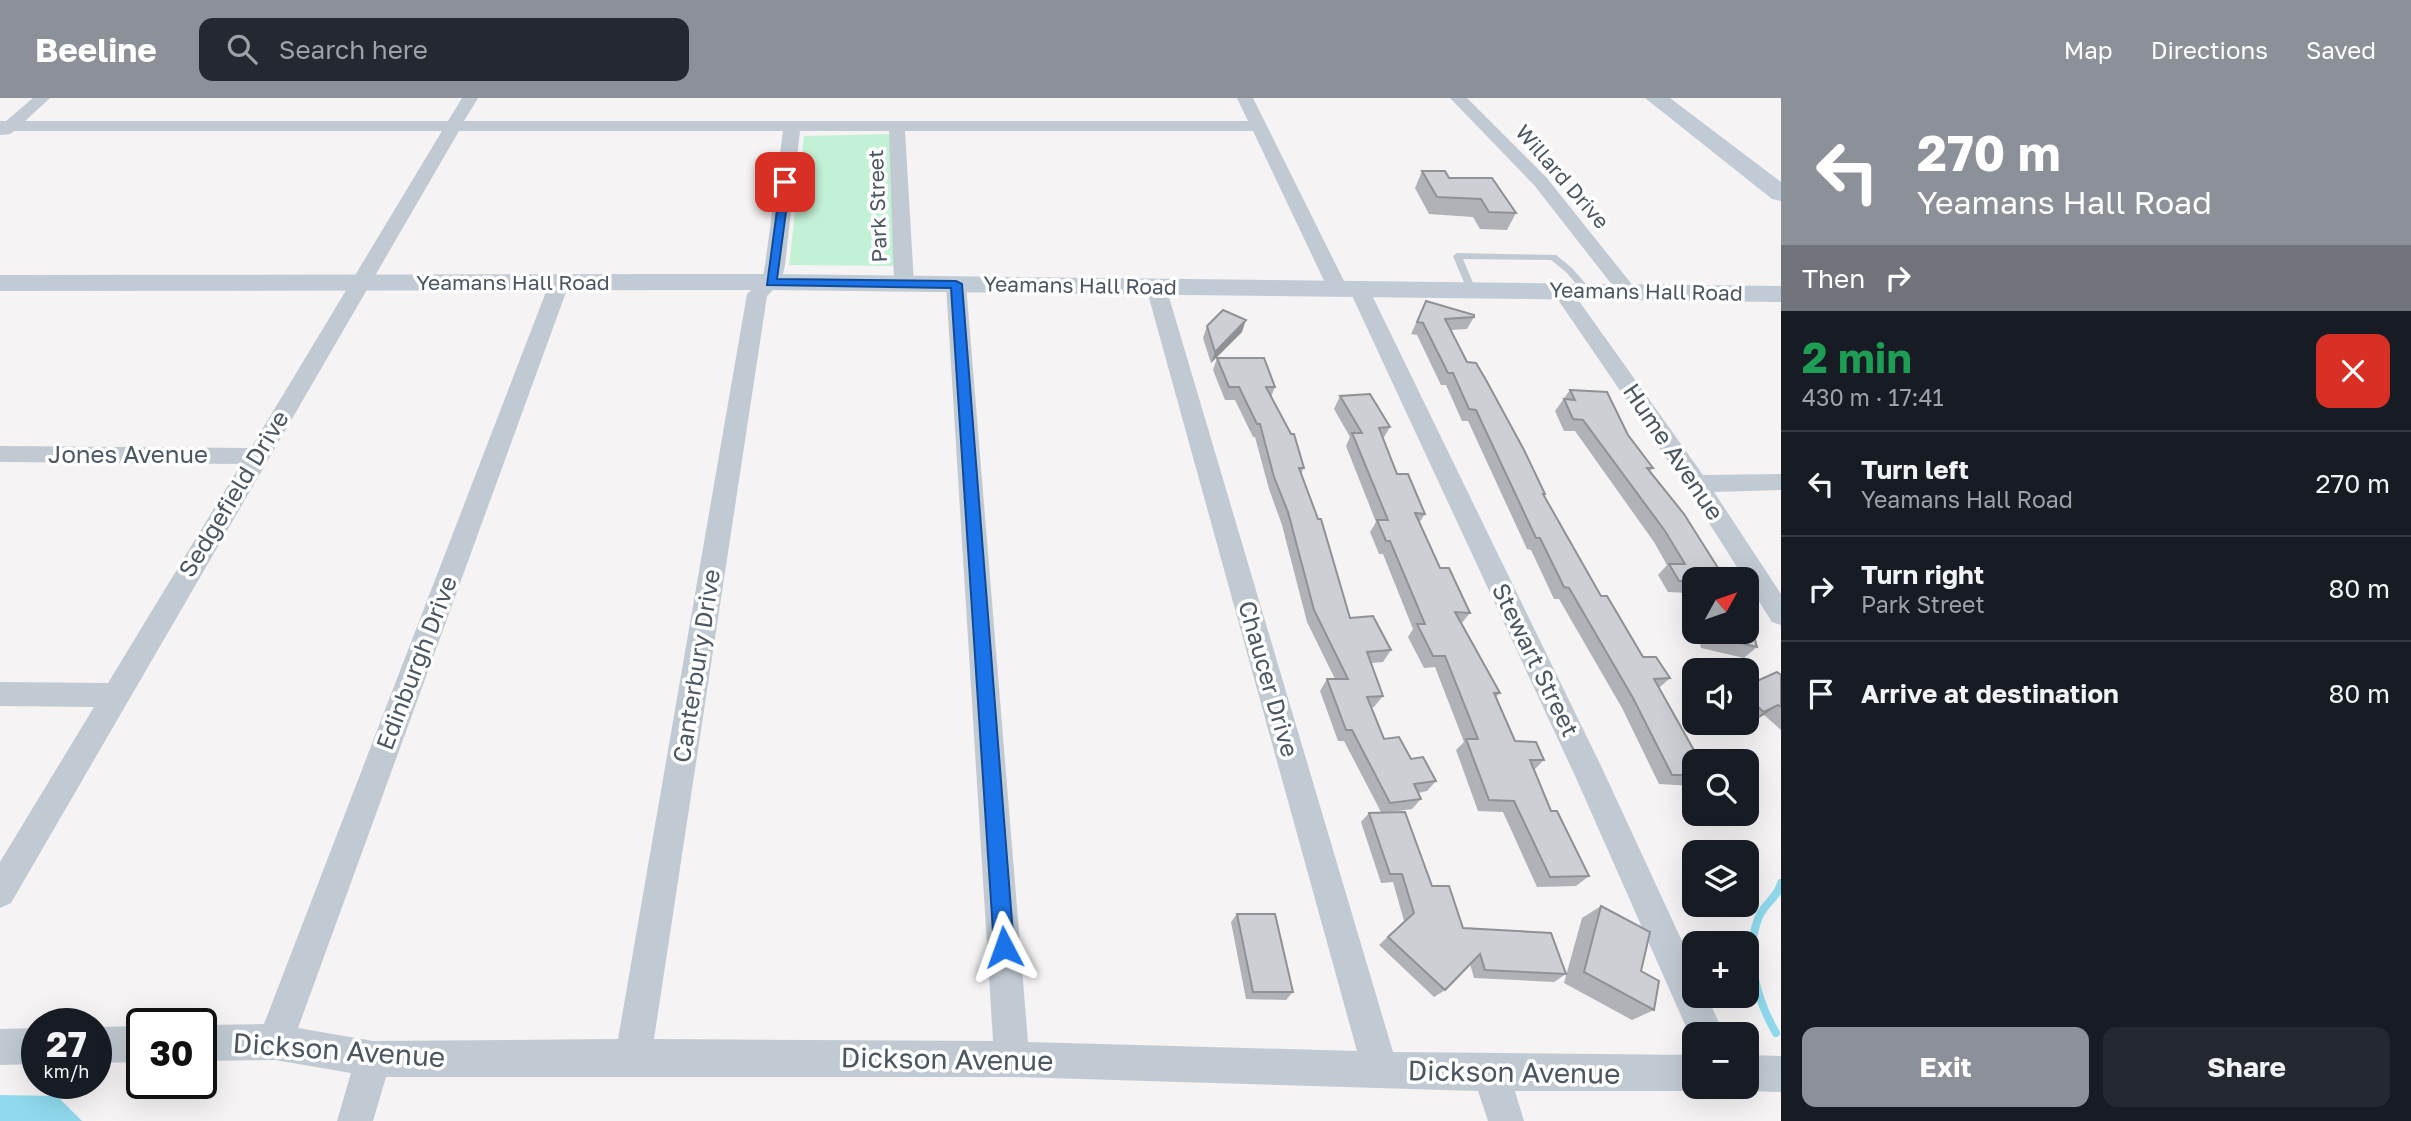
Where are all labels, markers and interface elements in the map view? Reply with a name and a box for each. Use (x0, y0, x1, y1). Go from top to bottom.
search box (199, 18, 689, 81)
text: Beeline (35, 30, 157, 69)
icon: search (223, 30, 261, 68)
text: Search here (279, 34, 428, 65)
text: Map (2064, 35, 2113, 64)
text: Directions (2151, 35, 2268, 64)
text: Saved (2306, 35, 2376, 64)
street label: Willard Drive (1511, 119, 1615, 234)
text: 270 m (1917, 123, 2061, 182)
icon: left (1802, 126, 1893, 217)
street label: Park Street (862, 149, 892, 263)
pin (755, 152, 815, 212)
icon: arrive (766, 163, 804, 201)
text: Yeamans Hall Road (1917, 183, 2212, 221)
icon: right (1879, 259, 1917, 297)
text: Then (1802, 263, 1865, 294)
street label: Yeamans Hall Road (416, 269, 610, 295)
street label: Yeamans Hall Road (983, 270, 1177, 300)
street label: Yeamans Hall Road (1549, 276, 1743, 306)
text: 2 min (1802, 332, 1912, 382)
button: close (2316, 334, 2390, 408)
street label: Hume Avenue (1618, 377, 1731, 525)
text: 430 m · 17:41 (1802, 383, 1944, 411)
street label: Sedgefield Drive (172, 405, 294, 582)
street label: Jones Avenue (48, 439, 208, 468)
text: Turn left (1861, 454, 1969, 485)
icon: left (1802, 465, 1840, 503)
text: 270 m (2316, 468, 2390, 499)
text: Yeamans Hall Road (1861, 485, 2073, 513)
text: Turn right (1861, 559, 1984, 590)
street label: Canterbury Drive (666, 567, 725, 765)
north arrow (1682, 567, 1759, 644)
map controls (1682, 567, 1759, 1099)
icon: right (1802, 570, 1840, 608)
street label: Edinburgh Drive (369, 571, 462, 753)
text: 80 m (2329, 573, 2390, 604)
street label: Stewart Street (1487, 578, 1586, 741)
text: Park Street (1861, 590, 1985, 618)
street label: Chaucer Drive (1233, 597, 1306, 760)
button: sound (1682, 658, 1759, 735)
icon: arrive (1802, 675, 1840, 713)
text: Arrive at destination (1861, 678, 2119, 709)
text: 80 m (2329, 678, 2390, 709)
button: search (1682, 749, 1759, 826)
button: layers (1682, 840, 1759, 917)
position arrow (967, 910, 1041, 984)
button: + (1682, 931, 1759, 1008)
speed limit sign: 30 (126, 1008, 217, 1099)
button: − (1682, 1022, 1759, 1099)
text: 27 (46, 1023, 87, 1065)
street label: Dickson Avenue (232, 1026, 446, 1073)
button: Exit (1802, 1027, 2089, 1107)
button: Share (2103, 1027, 2390, 1107)
street label: Dickson Avenue (840, 1040, 1054, 1077)
street label: Dickson Avenue (1407, 1053, 1621, 1090)
text: km/h (44, 1060, 89, 1082)

